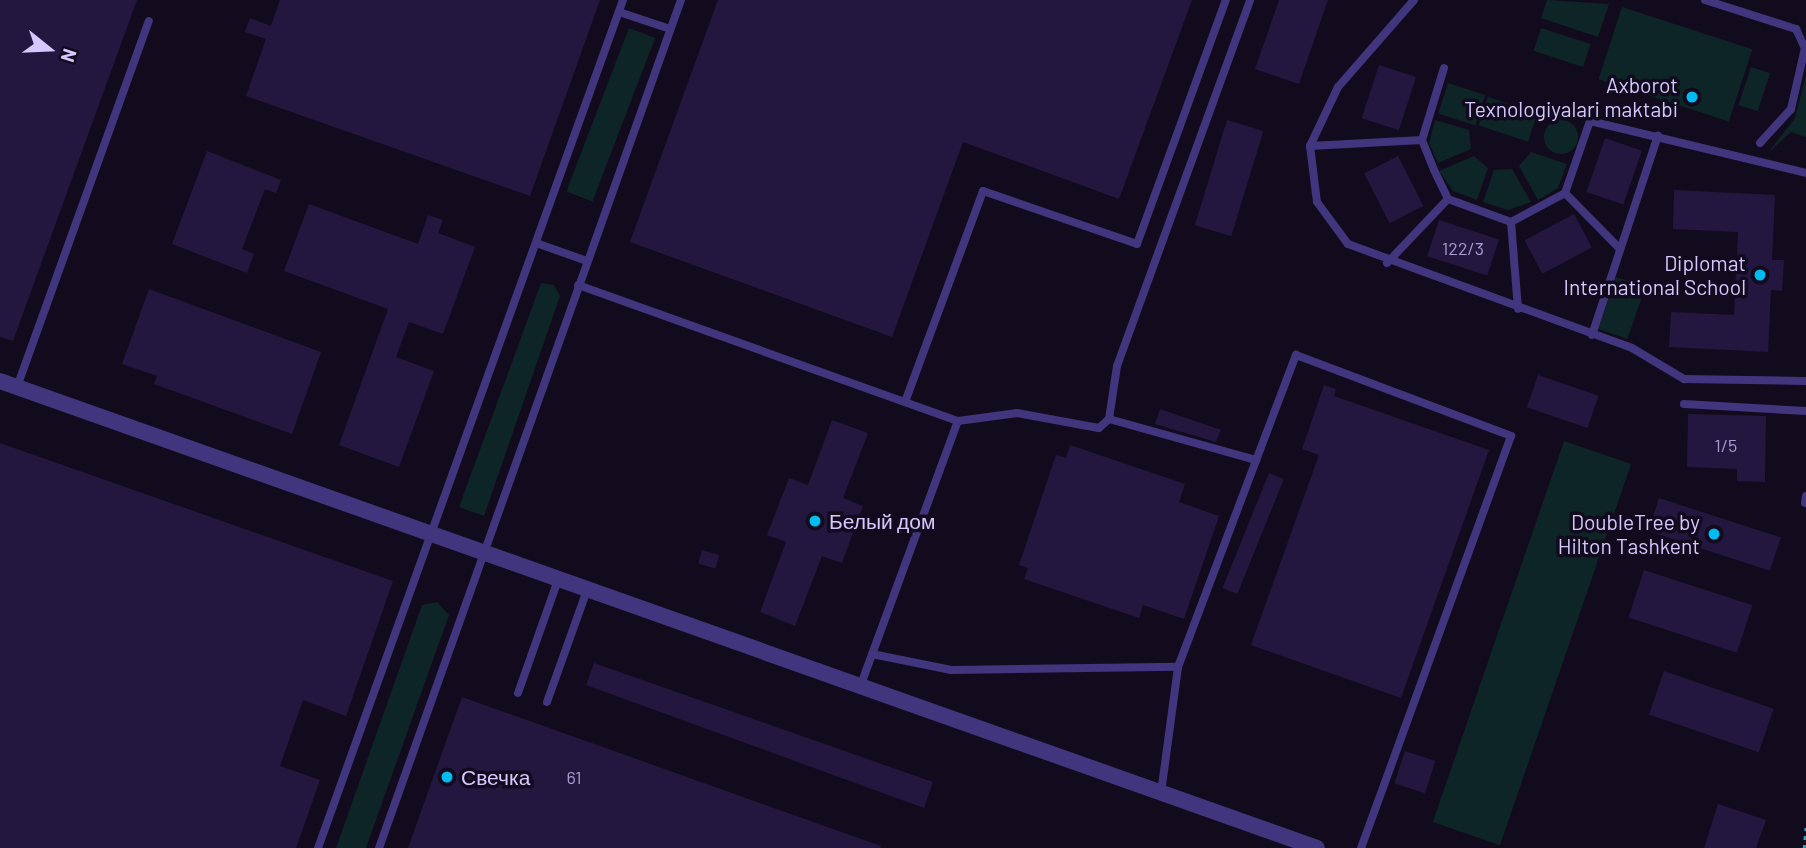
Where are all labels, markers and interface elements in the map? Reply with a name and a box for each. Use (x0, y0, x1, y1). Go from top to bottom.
north arrow (14, 14, 84, 84)
text: N (57, 46, 82, 65)
place label: Axborot Texnologiyalari maktabi (1464, 72, 1678, 122)
marker: Axborot Texnologiyalari maktabi (1684, 89, 1700, 105)
house number: 122/3 (1442, 237, 1484, 259)
place label: Diplomat International School (1564, 250, 1746, 300)
marker: Diplomat International School (1752, 267, 1768, 283)
house number: 1/5 (1715, 434, 1737, 456)
place label: Белый дом (829, 508, 935, 534)
place label: DoubleTree by Hilton Tashkent (1558, 509, 1700, 559)
marker: Белый дом (807, 513, 823, 529)
marker: DoubleTree by Hilton Tashkent (1706, 526, 1722, 542)
place label: Свечка (461, 764, 530, 790)
house number: 61 (566, 766, 582, 788)
marker: Свечка (439, 769, 455, 785)

